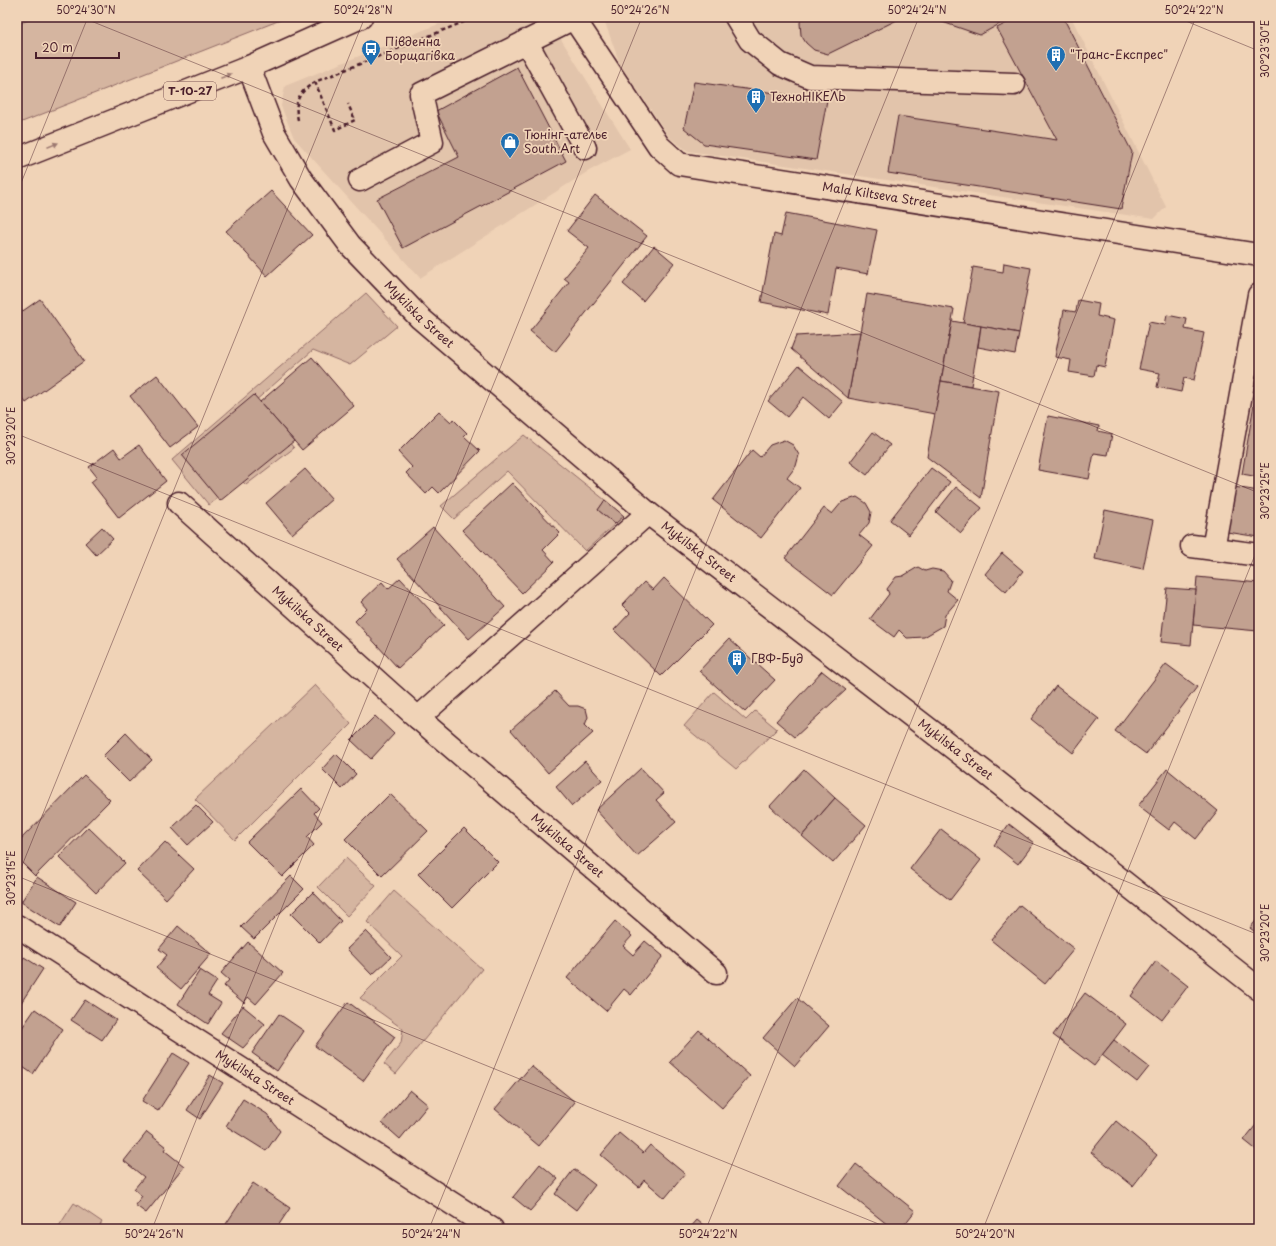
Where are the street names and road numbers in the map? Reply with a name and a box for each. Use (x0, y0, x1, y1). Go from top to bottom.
road number: Т-10-27 (164, 82, 216, 100)
street label: Mala Kiltseva Street (821, 177, 938, 212)
street label: Mykilska Street (381, 276, 459, 352)
street label: Mykilska Street (658, 516, 741, 586)
street label: Mykilska Street (269, 581, 348, 655)
street label: Mykilska Street (914, 714, 998, 784)
street label: Mykilska Street (528, 809, 609, 882)
street label: Mykilska Street (212, 1045, 299, 1109)

